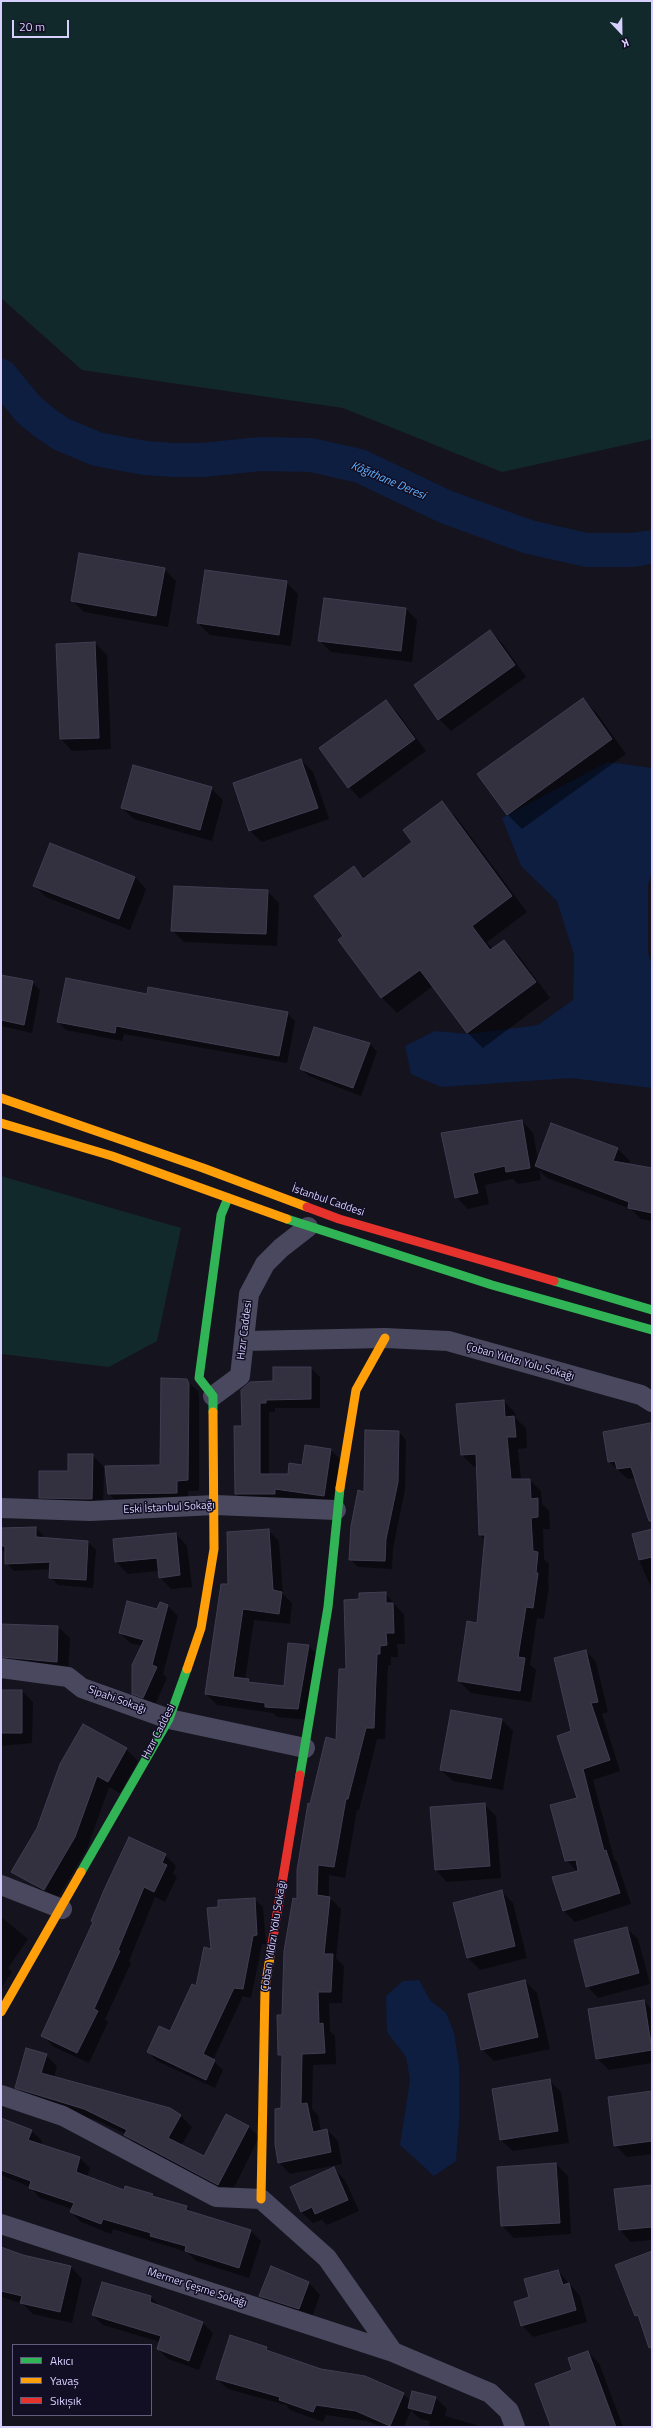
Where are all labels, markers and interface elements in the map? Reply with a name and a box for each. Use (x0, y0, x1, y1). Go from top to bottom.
scale bar (14, 12, 71, 38)
north arrow (601, 12, 641, 52)
text: 20 m (19, 17, 45, 36)
text: K (619, 34, 632, 52)
water label: Kâğıthane Deresi (348, 459, 428, 503)
street label: İstanbul Caddesi (290, 1182, 366, 1220)
street label: Hızır Caddesi (235, 1300, 255, 1360)
street label: Çoban Yıldızı Yolu Sokağı (464, 1340, 576, 1384)
street label: Eski İstanbul Sokağı (123, 1499, 215, 1517)
street label: Sipahi Sokağı (86, 1683, 148, 1717)
street label: Hızır Caddesi (140, 1702, 178, 1762)
street label: Çoban Yıldızı Yolu Sokağı (259, 1880, 289, 1992)
street label: Mermer Çeşme Sokağı (146, 2266, 248, 2310)
legend (12, 2344, 152, 2416)
text: Akıcı (50, 2351, 73, 2370)
text: Yavaş (50, 2371, 79, 2390)
text: Sıkışık (50, 2391, 81, 2410)

